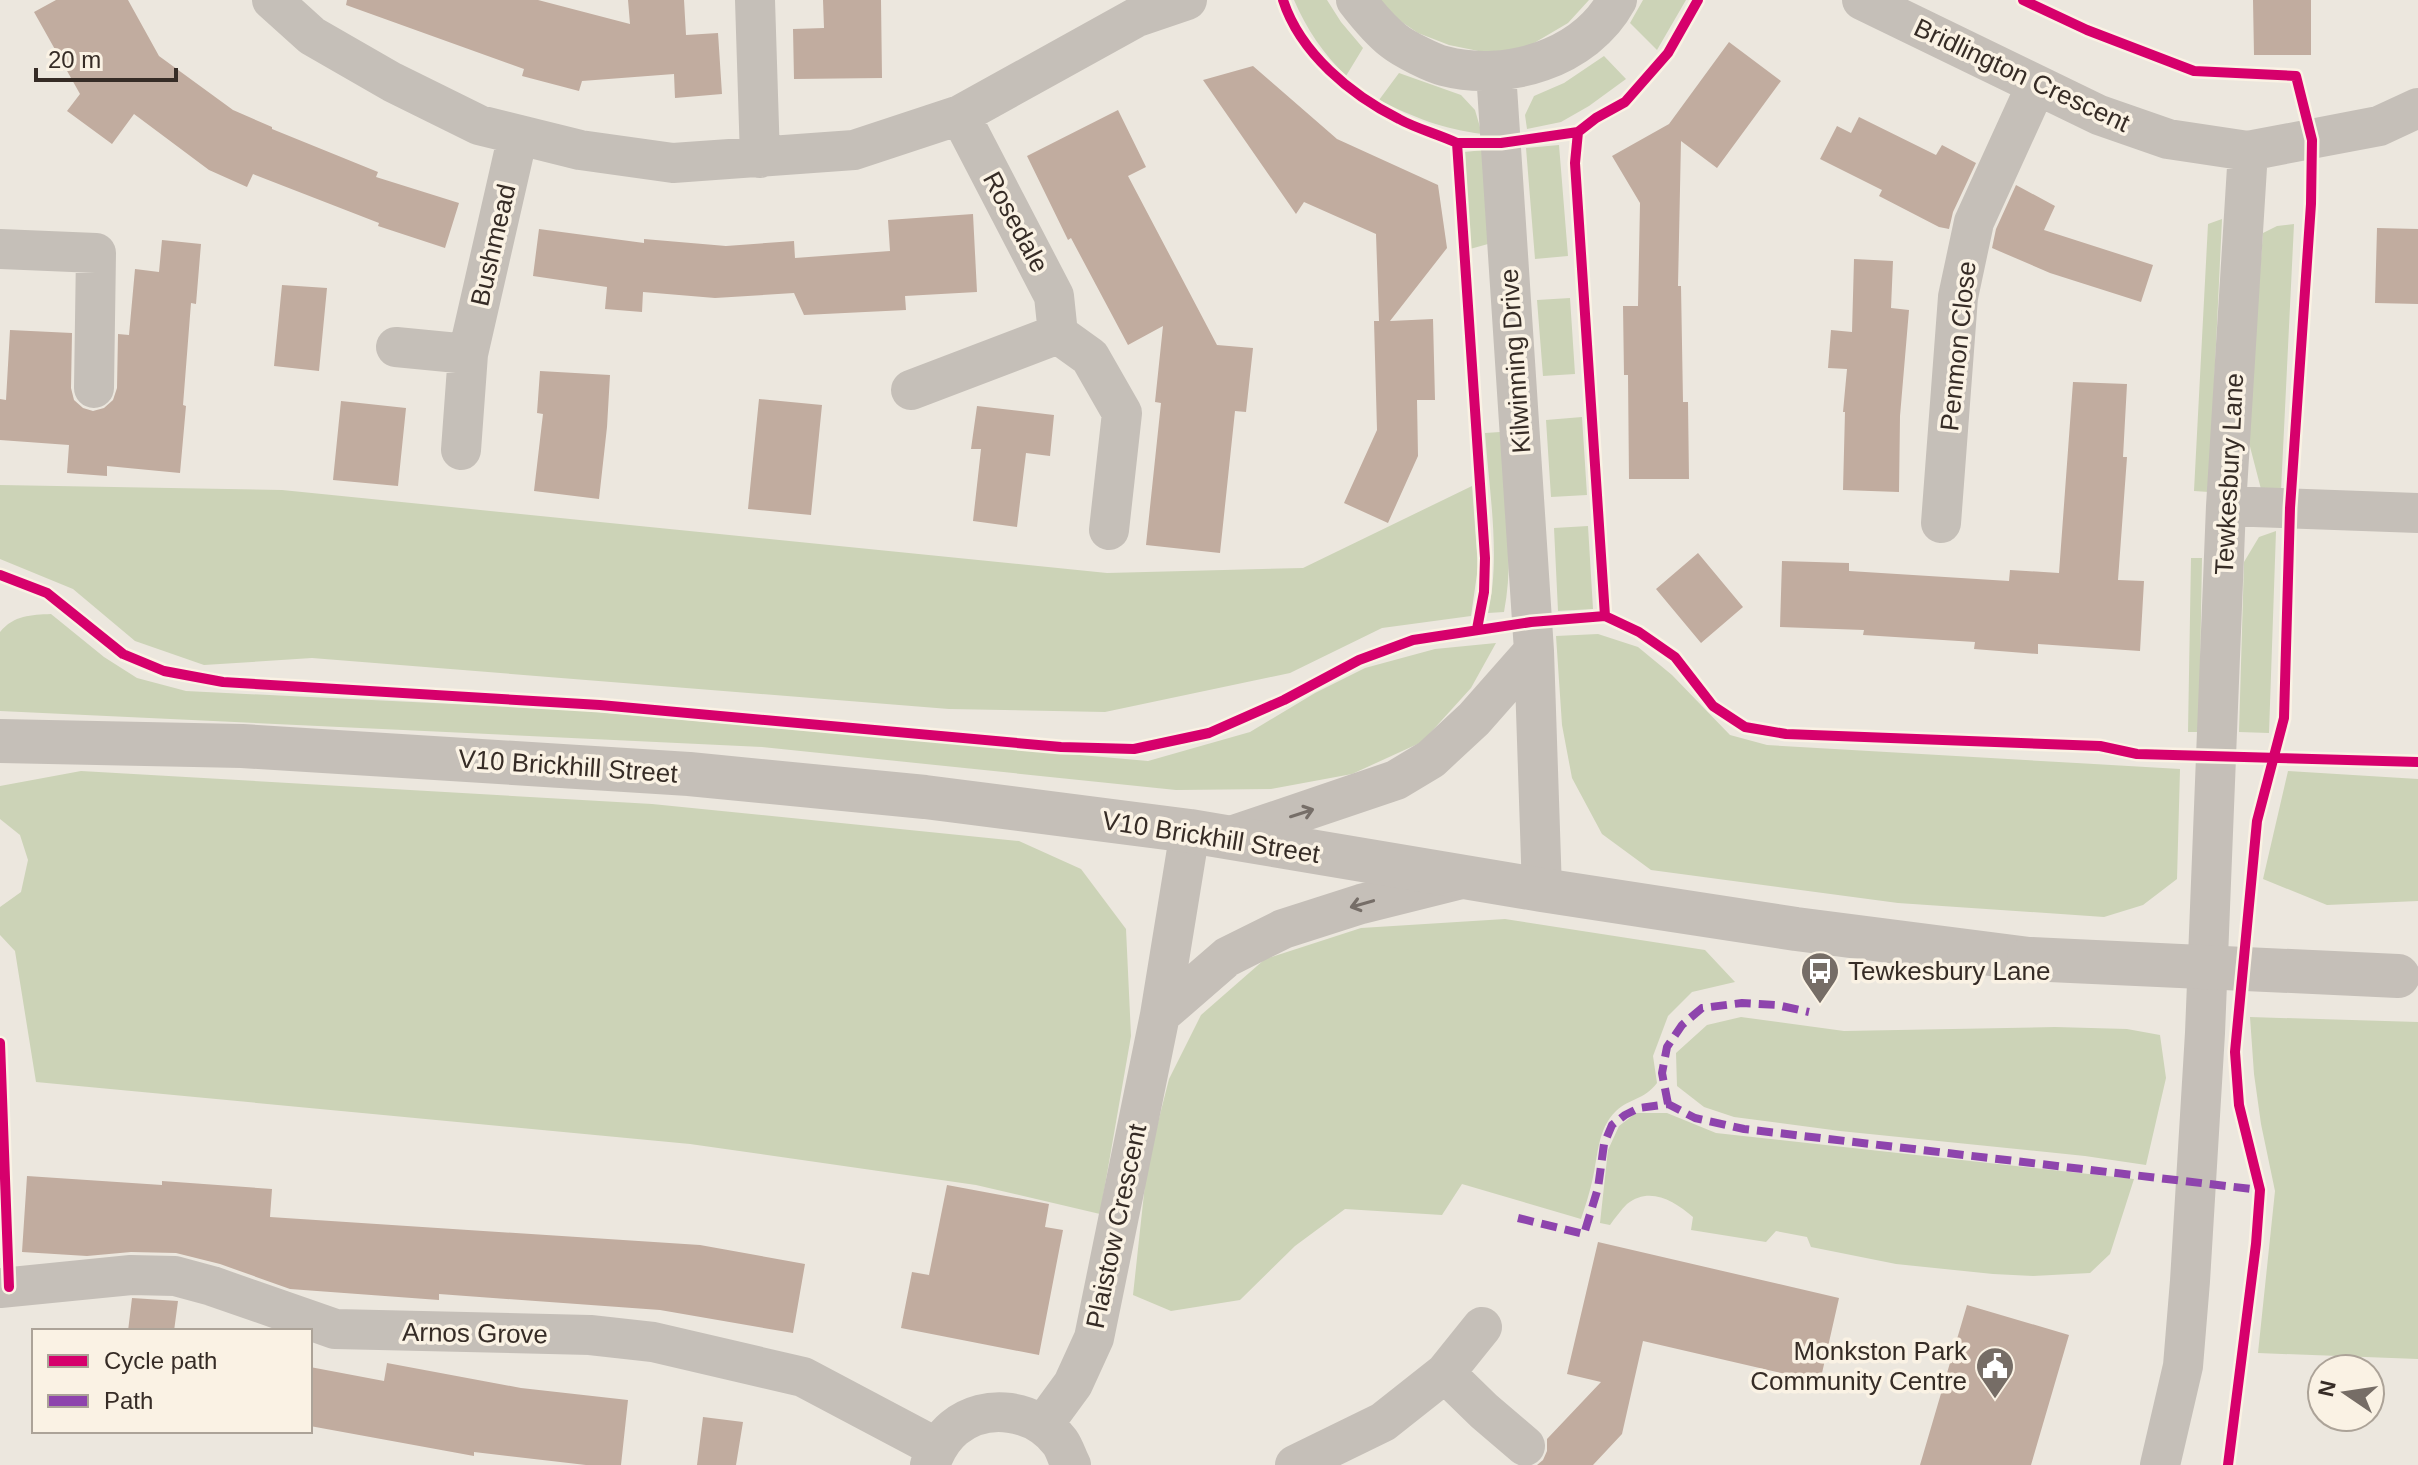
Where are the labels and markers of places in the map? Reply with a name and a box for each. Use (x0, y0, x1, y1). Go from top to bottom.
bus stop icon: Tewkesbury Lane (1799, 950, 1841, 1005)
place label: Tewkesbury Lane (1848, 956, 2050, 986)
place label: Monkston Park Community Centre (1750, 1336, 1968, 1396)
public building icon: Monkston Park Community Centre (1974, 1345, 2016, 1400)

